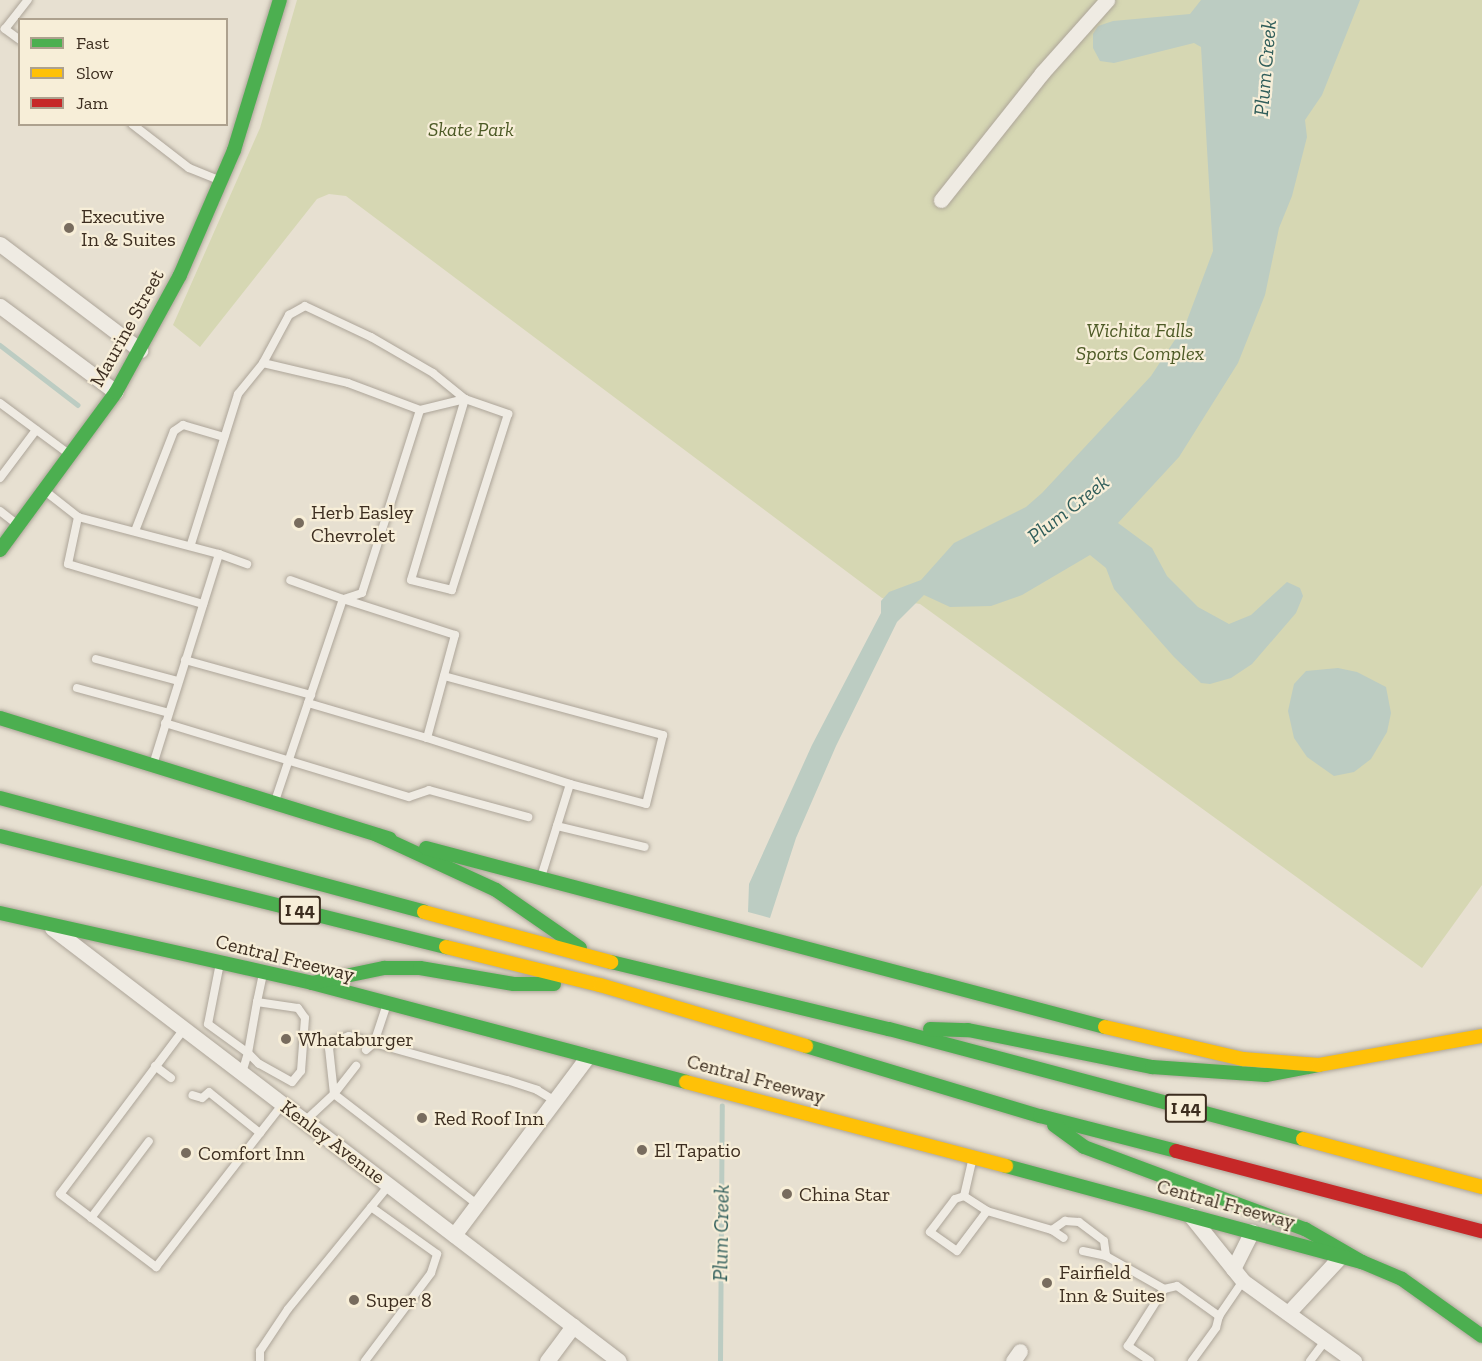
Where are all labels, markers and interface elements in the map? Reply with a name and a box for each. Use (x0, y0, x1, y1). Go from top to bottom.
legend (18, 18, 228, 126)
water label: Plum Creek (1248, 19, 1282, 117)
text: Fast (76, 32, 109, 54)
text: Slow (76, 62, 113, 84)
text: Jam (76, 92, 108, 114)
park label: Skate Park (428, 117, 514, 141)
place label: Executive In & Suites (81, 204, 176, 251)
marker: Executive In & Suites (62, 221, 76, 235)
street label: Maurine Street (85, 265, 169, 391)
park label: Wichita Falls Sports Complex (1076, 319, 1204, 366)
water label: Plum Creek (1022, 469, 1114, 549)
place label: Herb Easley Chevrolet (311, 500, 413, 547)
marker: Herb Easley Chevrolet (292, 516, 306, 530)
road number: I 44 (278, 895, 322, 925)
street label: Central Freeway (213, 929, 357, 987)
place label: Whataburger (298, 1027, 414, 1051)
marker: Whataburger (279, 1032, 293, 1046)
street label: Central Freeway (684, 1049, 828, 1109)
road number: I 44 (1164, 1093, 1208, 1123)
street label: Kenley Avenue (276, 1095, 390, 1189)
place label: Red Roof Inn (434, 1106, 544, 1130)
marker: Red Roof Inn (415, 1111, 429, 1125)
place label: El Tapatio (654, 1138, 741, 1162)
place label: Comfort Inn (198, 1141, 305, 1165)
marker: El Tapatio (635, 1143, 649, 1157)
marker: Comfort Inn (179, 1146, 193, 1160)
street label: Central Freeway (1154, 1174, 1298, 1234)
place label: China Star (799, 1182, 891, 1206)
water label: Plum Creek (708, 1184, 734, 1282)
marker: China Star (780, 1187, 794, 1201)
place label: Fairfield Inn & Suites (1059, 1260, 1165, 1307)
marker: Fairfield Inn & Suites (1040, 1276, 1054, 1290)
place label: Super 8 (366, 1288, 432, 1312)
marker: Super 8 (347, 1293, 361, 1307)

